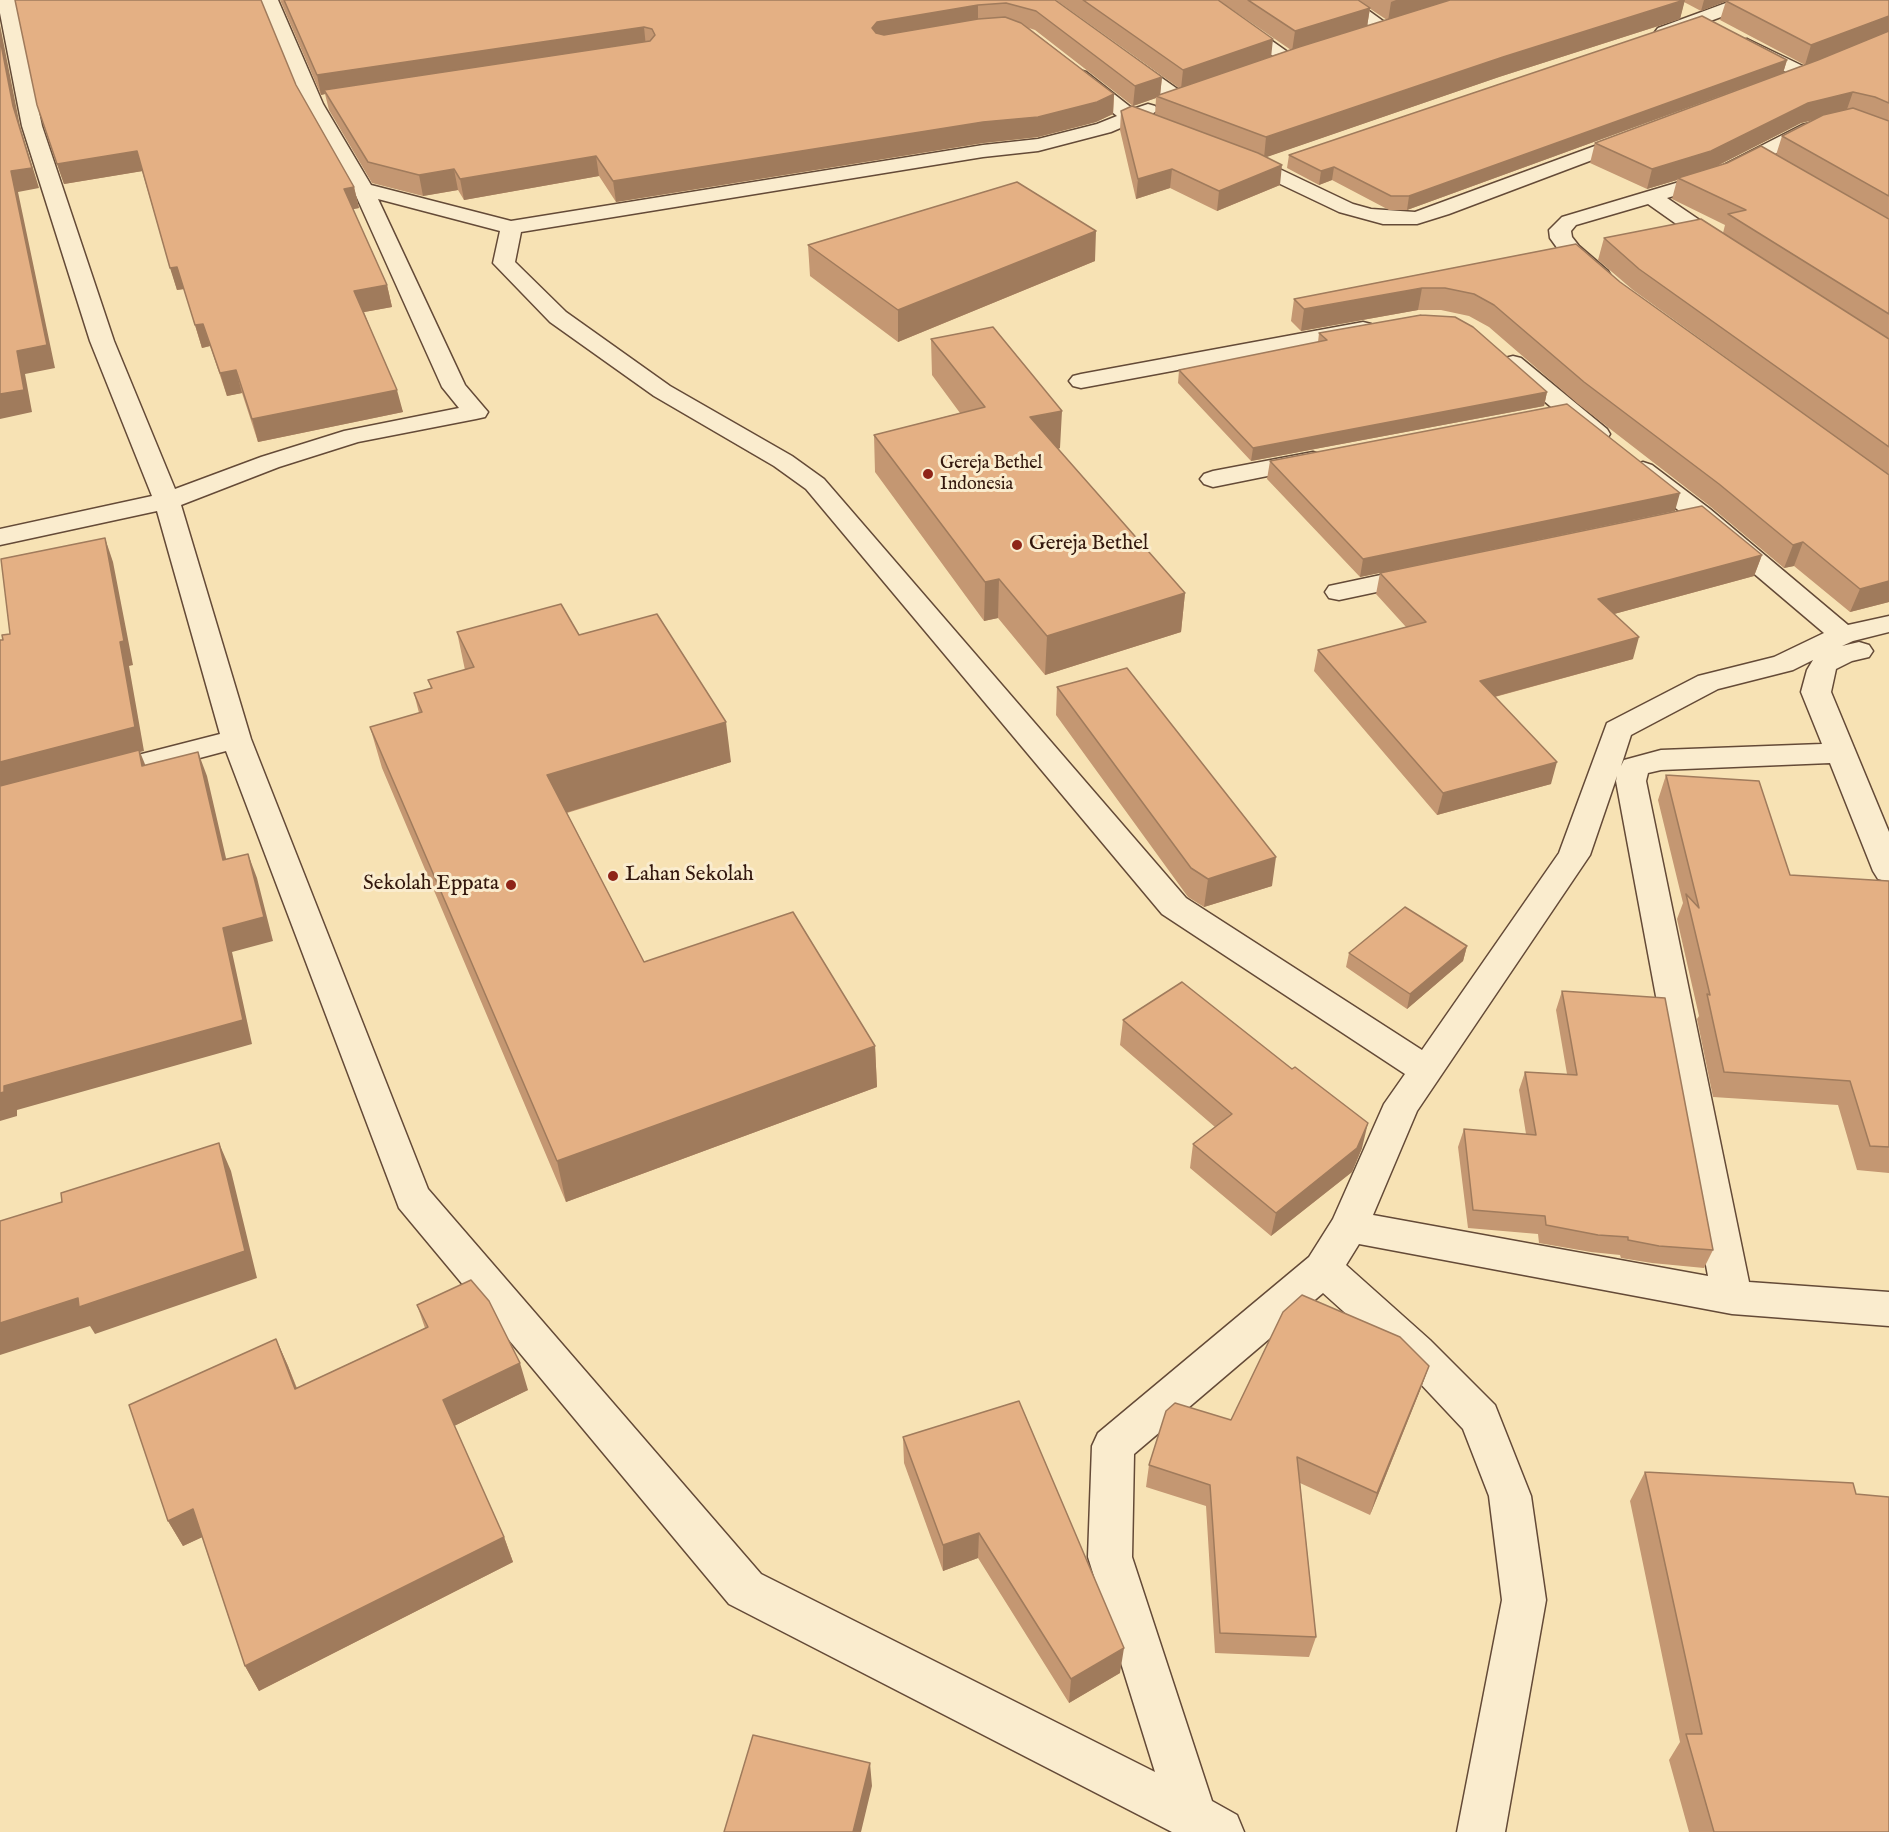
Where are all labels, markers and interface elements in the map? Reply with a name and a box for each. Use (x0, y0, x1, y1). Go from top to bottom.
place label: Gereja Bethel Indonesia (940, 453, 1042, 496)
marker: Gereja Bethel Indonesia (921, 467, 935, 481)
place label: Gereja Bethel (1029, 532, 1149, 558)
marker: Gereja Bethel (1010, 538, 1024, 552)
place label: Lahan Sekolah (625, 863, 754, 889)
marker: Lahan Sekolah (606, 869, 620, 883)
place label: Sekolah Eppata (363, 872, 499, 898)
marker: Sekolah Eppata (504, 878, 518, 892)

